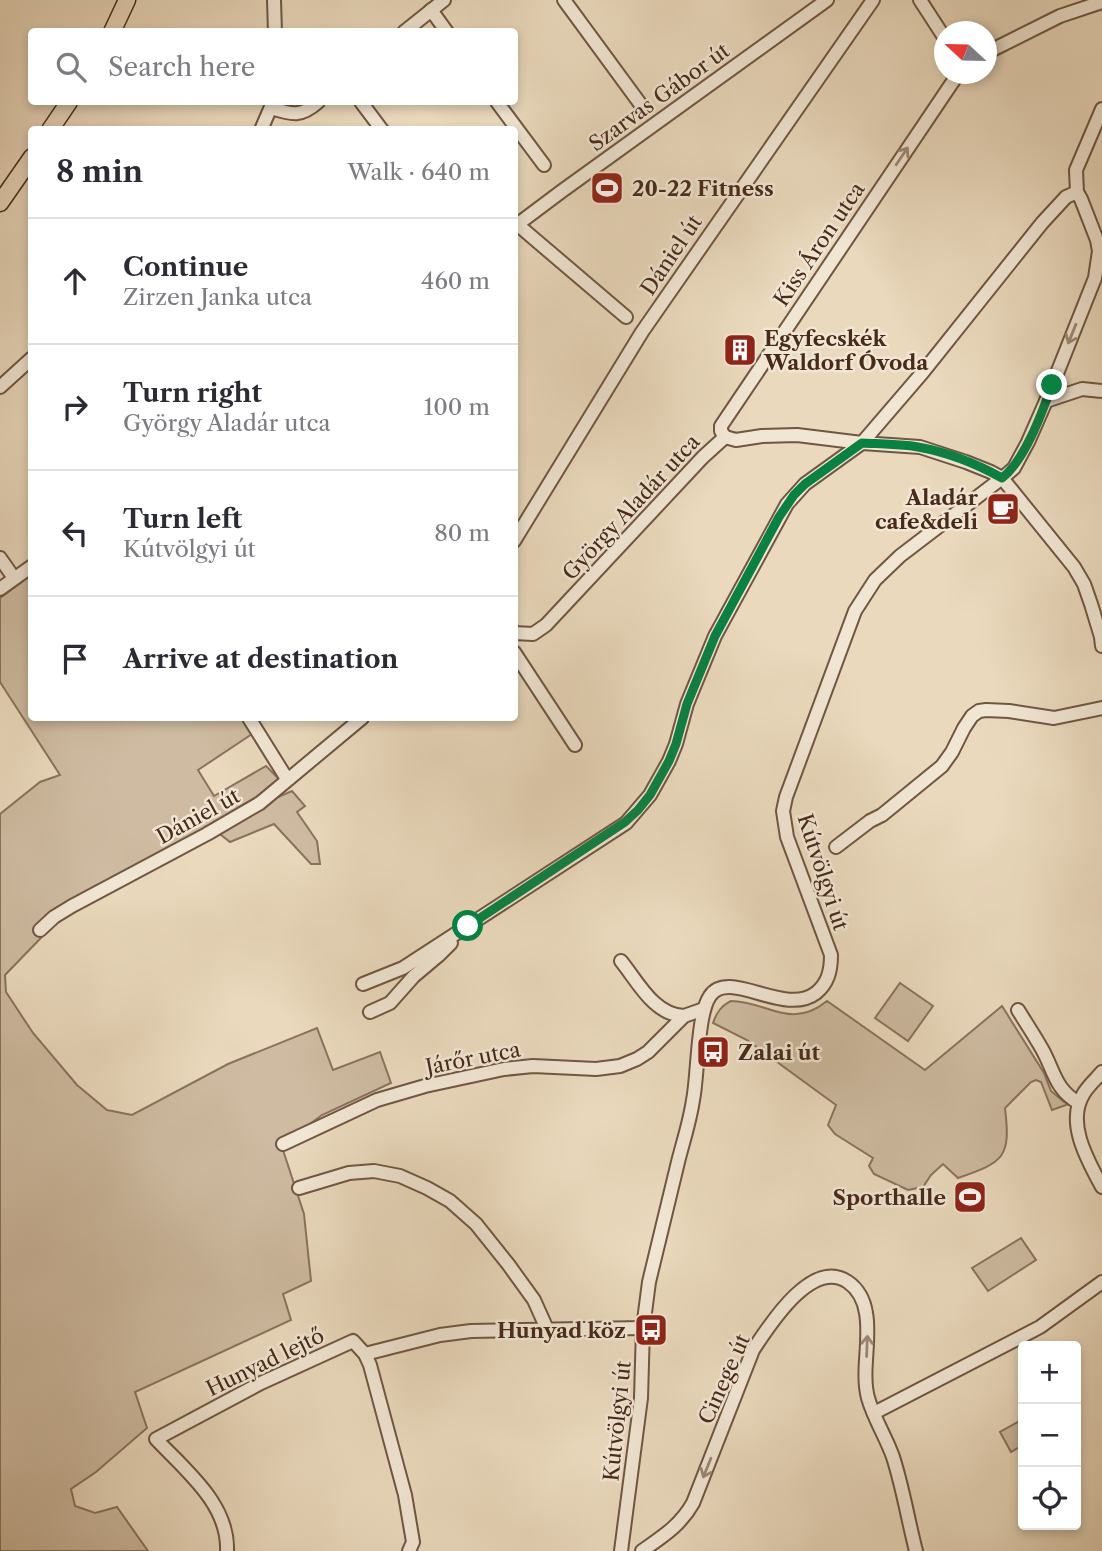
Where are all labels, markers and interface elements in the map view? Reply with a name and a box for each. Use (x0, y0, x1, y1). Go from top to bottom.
north arrow (934, 21, 997, 84)
search box (28, 28, 518, 105)
street label: Szarvas Gábor út (584, 37, 735, 156)
icon: search (52, 48, 90, 86)
text: Search here (108, 51, 255, 83)
one-way arrow (895, 147, 909, 167)
text: 8 min (56, 153, 143, 190)
text: Walk · 640 m (347, 158, 490, 186)
sports icon: 20-22 Fitness (588, 169, 626, 207)
place label: 20-22 Fitness (632, 176, 774, 201)
street label: Kiss Áron utca (768, 177, 870, 311)
street label: Dániel út (635, 210, 707, 300)
text: Continue (123, 251, 248, 283)
icon: ahead (56, 262, 94, 300)
text: 460 m (421, 267, 490, 295)
text: Zirzen Janka utca (123, 283, 312, 311)
one-way arrow (1065, 323, 1078, 345)
place label: Egyfecskék Waldorf Óvoda (763, 326, 929, 375)
building icon: Egyfecskék Waldorf Óvoda (721, 331, 759, 369)
route end (1036, 369, 1067, 400)
text: Turn right (123, 377, 262, 409)
icon: right (56, 388, 94, 426)
text: 100 m (424, 393, 490, 421)
text: György Aladár utca (123, 409, 331, 437)
street label: György Aladár utca (557, 428, 705, 585)
place label: Aladár cafe&deli (875, 485, 979, 534)
cafe icon: Aladár cafe&deli (984, 490, 1022, 528)
text: Turn left (123, 503, 242, 535)
icon: left (56, 514, 94, 552)
text: 80 m (434, 519, 490, 547)
text: Kútvölgyi út (123, 535, 256, 563)
icon: arrive (56, 640, 94, 678)
text: Arrive at destination (123, 643, 398, 675)
street label: Dániel út (152, 783, 244, 849)
street label: Kútvölgyi út (792, 811, 854, 934)
route start (452, 910, 483, 941)
bus stop icon: Zalai út (694, 1033, 732, 1071)
street label: Járőr utca (420, 1036, 523, 1080)
place label: Zalai út (738, 1040, 821, 1065)
sports icon: Sporthalle (951, 1178, 989, 1216)
place label: Sporthalle (833, 1185, 946, 1210)
bus stop icon: Hunyad köz (632, 1311, 670, 1349)
place label: Hunyad köz (497, 1318, 626, 1343)
street label: Hunyad lejtő (202, 1323, 328, 1401)
street label: Cinege út (693, 1330, 755, 1428)
one-way arrow (860, 1335, 874, 1358)
map controls (1018, 1341, 1081, 1530)
button: + (1018, 1341, 1081, 1404)
street label: Kútvölgyi út (598, 1359, 636, 1483)
button: − (1018, 1404, 1081, 1467)
one-way arrow (700, 1456, 712, 1478)
button: locate (1018, 1467, 1081, 1530)

